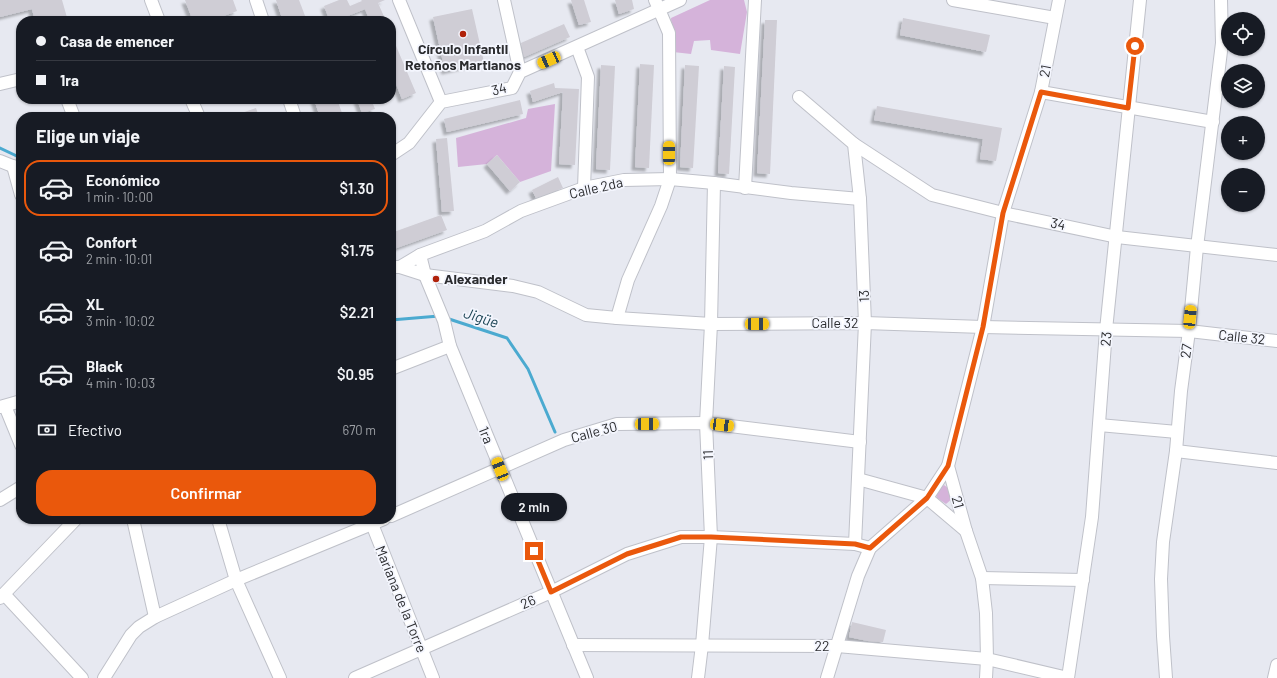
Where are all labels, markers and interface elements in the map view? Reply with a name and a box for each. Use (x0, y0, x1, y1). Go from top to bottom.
map controls (1221, 12, 1265, 212)
button: locate (1221, 12, 1265, 56)
marker: Círculo Infantil Retoños Martianos (458, 29, 468, 39)
text: Casa de emencer (60, 32, 174, 50)
route start (1126, 37, 1144, 55)
place label: Círculo Infantil Retoños Martianos (405, 40, 521, 73)
car (536, 50, 562, 70)
street label: 21 (1035, 63, 1054, 79)
button: layers (1221, 64, 1265, 108)
text: 1ra (60, 71, 79, 89)
street label: 34 (490, 78, 508, 99)
button: + (1221, 116, 1265, 160)
text: Elige un viaje (36, 125, 140, 147)
car (663, 141, 675, 165)
button: − (1221, 168, 1265, 212)
icon: car (38, 170, 74, 206)
text: Económico (86, 171, 160, 189)
street label: Calle 2da (567, 173, 624, 202)
text: $1.30 (340, 179, 374, 197)
text: 1 min · 10:00 (86, 189, 153, 205)
street label: 34 (1049, 214, 1067, 233)
icon: car (38, 232, 74, 268)
text: Confort (86, 233, 137, 251)
text: $1.75 (341, 241, 374, 259)
text: 2 min · 10:01 (86, 251, 152, 267)
place label: Alexander (444, 270, 508, 287)
marker: Alexander (431, 274, 441, 284)
street label: 13 (855, 290, 872, 302)
icon: car (38, 294, 74, 330)
text: XL (86, 295, 104, 313)
text: $2.21 (340, 303, 374, 321)
water label: Jigüe (462, 303, 501, 331)
car (1183, 304, 1197, 330)
text: 3 min · 10:02 (86, 313, 155, 329)
street label: Calle 32 (812, 314, 858, 331)
car (745, 318, 769, 330)
street label: Calle 32 (1218, 326, 1266, 347)
street label: 23 (1096, 331, 1115, 347)
street label: 27 (1176, 342, 1195, 359)
icon: car (38, 356, 74, 392)
text: Black (86, 357, 123, 375)
text: $0.95 (337, 365, 374, 383)
text: 4 min · 10:03 (86, 375, 155, 391)
street label: Calle 30 (569, 417, 619, 446)
car (635, 418, 659, 430)
car (709, 418, 735, 432)
icon: cash (36, 419, 58, 441)
text: Efectivo (68, 421, 122, 439)
text: 670 m (342, 422, 376, 438)
street label: 1ra (475, 424, 498, 446)
street label: 11 (699, 450, 716, 460)
car (490, 456, 510, 482)
button: Confirmar (36, 470, 376, 516)
callout: 2 min (501, 493, 567, 521)
street label: 21 (949, 494, 968, 510)
text: 2 min (519, 499, 549, 515)
route end (525, 542, 543, 560)
street label: Mariana de la Torre (372, 543, 431, 655)
street label: 26 (518, 591, 538, 612)
street label: 22 (814, 637, 830, 654)

